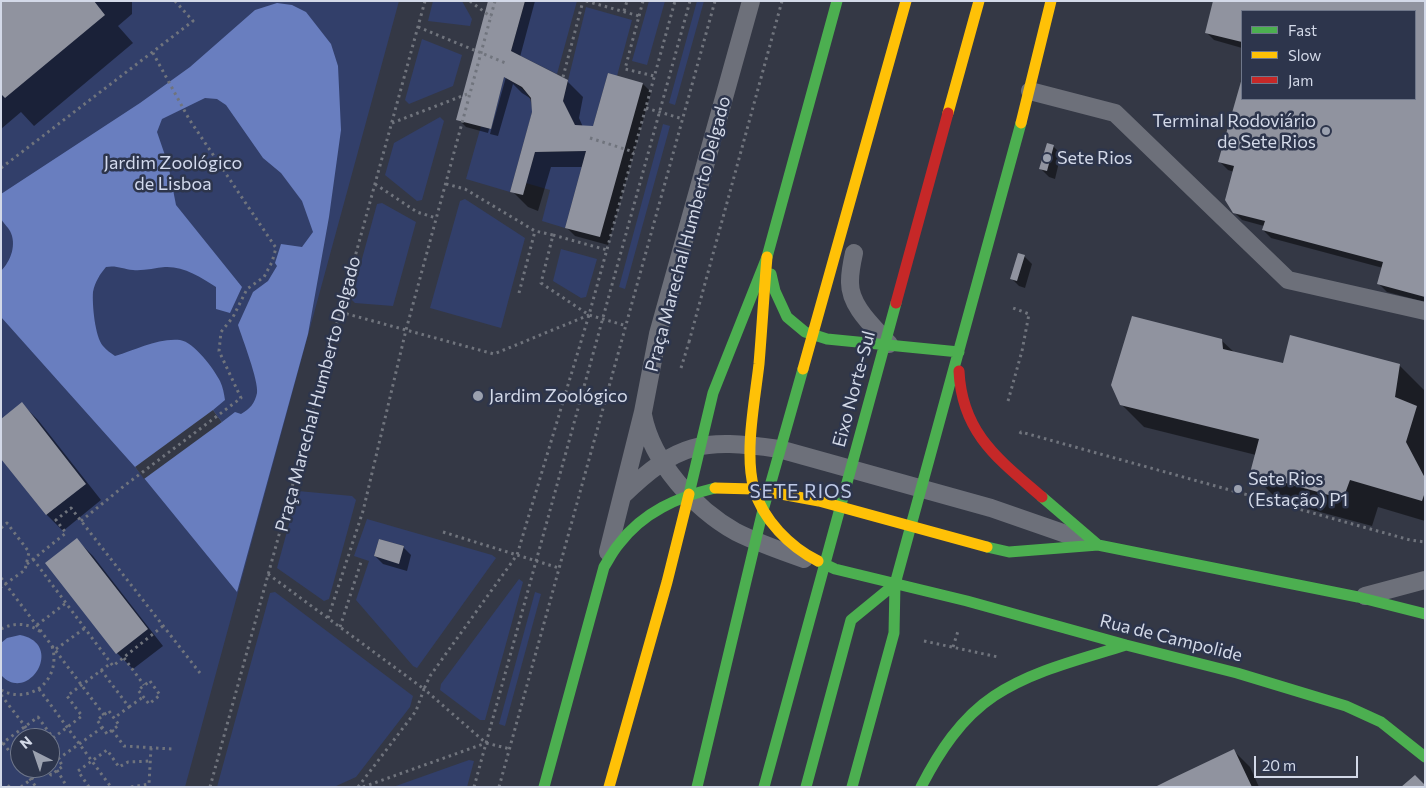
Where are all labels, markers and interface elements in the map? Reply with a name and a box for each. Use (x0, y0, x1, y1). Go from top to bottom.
legend (1241, 10, 1416, 100)
text: Fast (1288, 21, 1317, 39)
text: Slow (1288, 46, 1321, 64)
text: Jam (1288, 71, 1313, 89)
street label: Praça Marechal Humberto Delgado (641, 94, 735, 374)
place label: Terminal Rodoviário de Sete Rios (1152, 110, 1316, 152)
marker: Terminal Rodoviário de Sete Rios (1320, 125, 1332, 137)
place label: Sete Rios (1057, 147, 1133, 169)
park label: Jardim Zoológico de Lisboa (104, 152, 242, 194)
marker: Sete Rios (1041, 152, 1053, 164)
street label: Praça Marechal Humberto Delgado (271, 254, 365, 534)
street label: Eixo Norte-Sul (828, 328, 880, 450)
place label: Jardim Zoológico (489, 385, 628, 407)
marker: Jardim Zoológico (471, 389, 485, 403)
place label: Sete Rios (Estação) P1 (1248, 468, 1348, 510)
district label: SETE RIOS (748, 481, 854, 503)
marker: Sete Rios (Estação) P1 (1232, 483, 1244, 495)
street label: Rua de Campolide (1097, 610, 1245, 666)
north arrow (10, 728, 60, 778)
text: N (16, 732, 35, 752)
scale bar (1256, 746, 1360, 778)
text: 20 m (1262, 756, 1296, 774)

